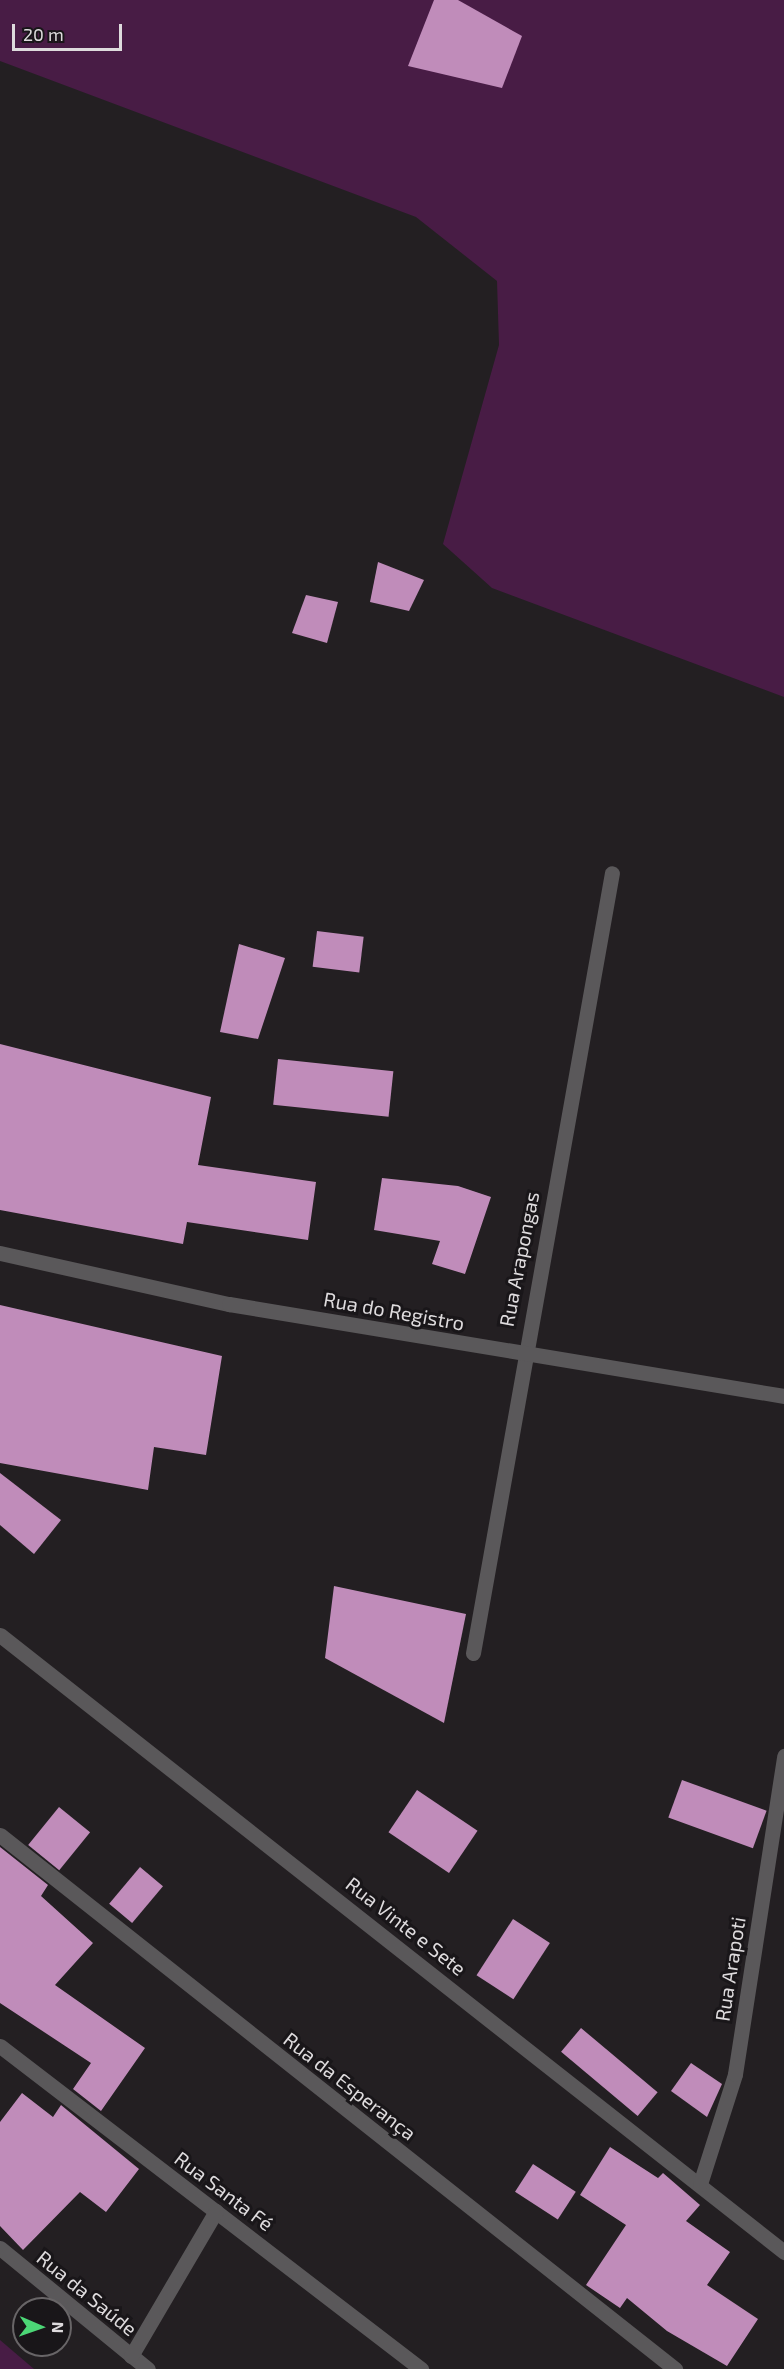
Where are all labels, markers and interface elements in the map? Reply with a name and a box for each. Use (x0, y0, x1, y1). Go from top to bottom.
scale bar (15, 12, 124, 50)
text: 20 m (23, 23, 64, 45)
street label: Rua Arapongas (494, 1189, 544, 1329)
street label: Rua do Registro (322, 1287, 466, 1335)
street label: Rua Vinte e Sete (341, 1872, 471, 1980)
street label: Rua Arapoti (710, 1915, 750, 2023)
street label: Rua da Esperança (279, 2027, 421, 2145)
street label: Rua Santa Fé (170, 2146, 278, 2236)
street label: Rua da Saúde (32, 2245, 142, 2341)
north arrow (12, 2297, 72, 2357)
text: N (49, 2321, 68, 2334)

